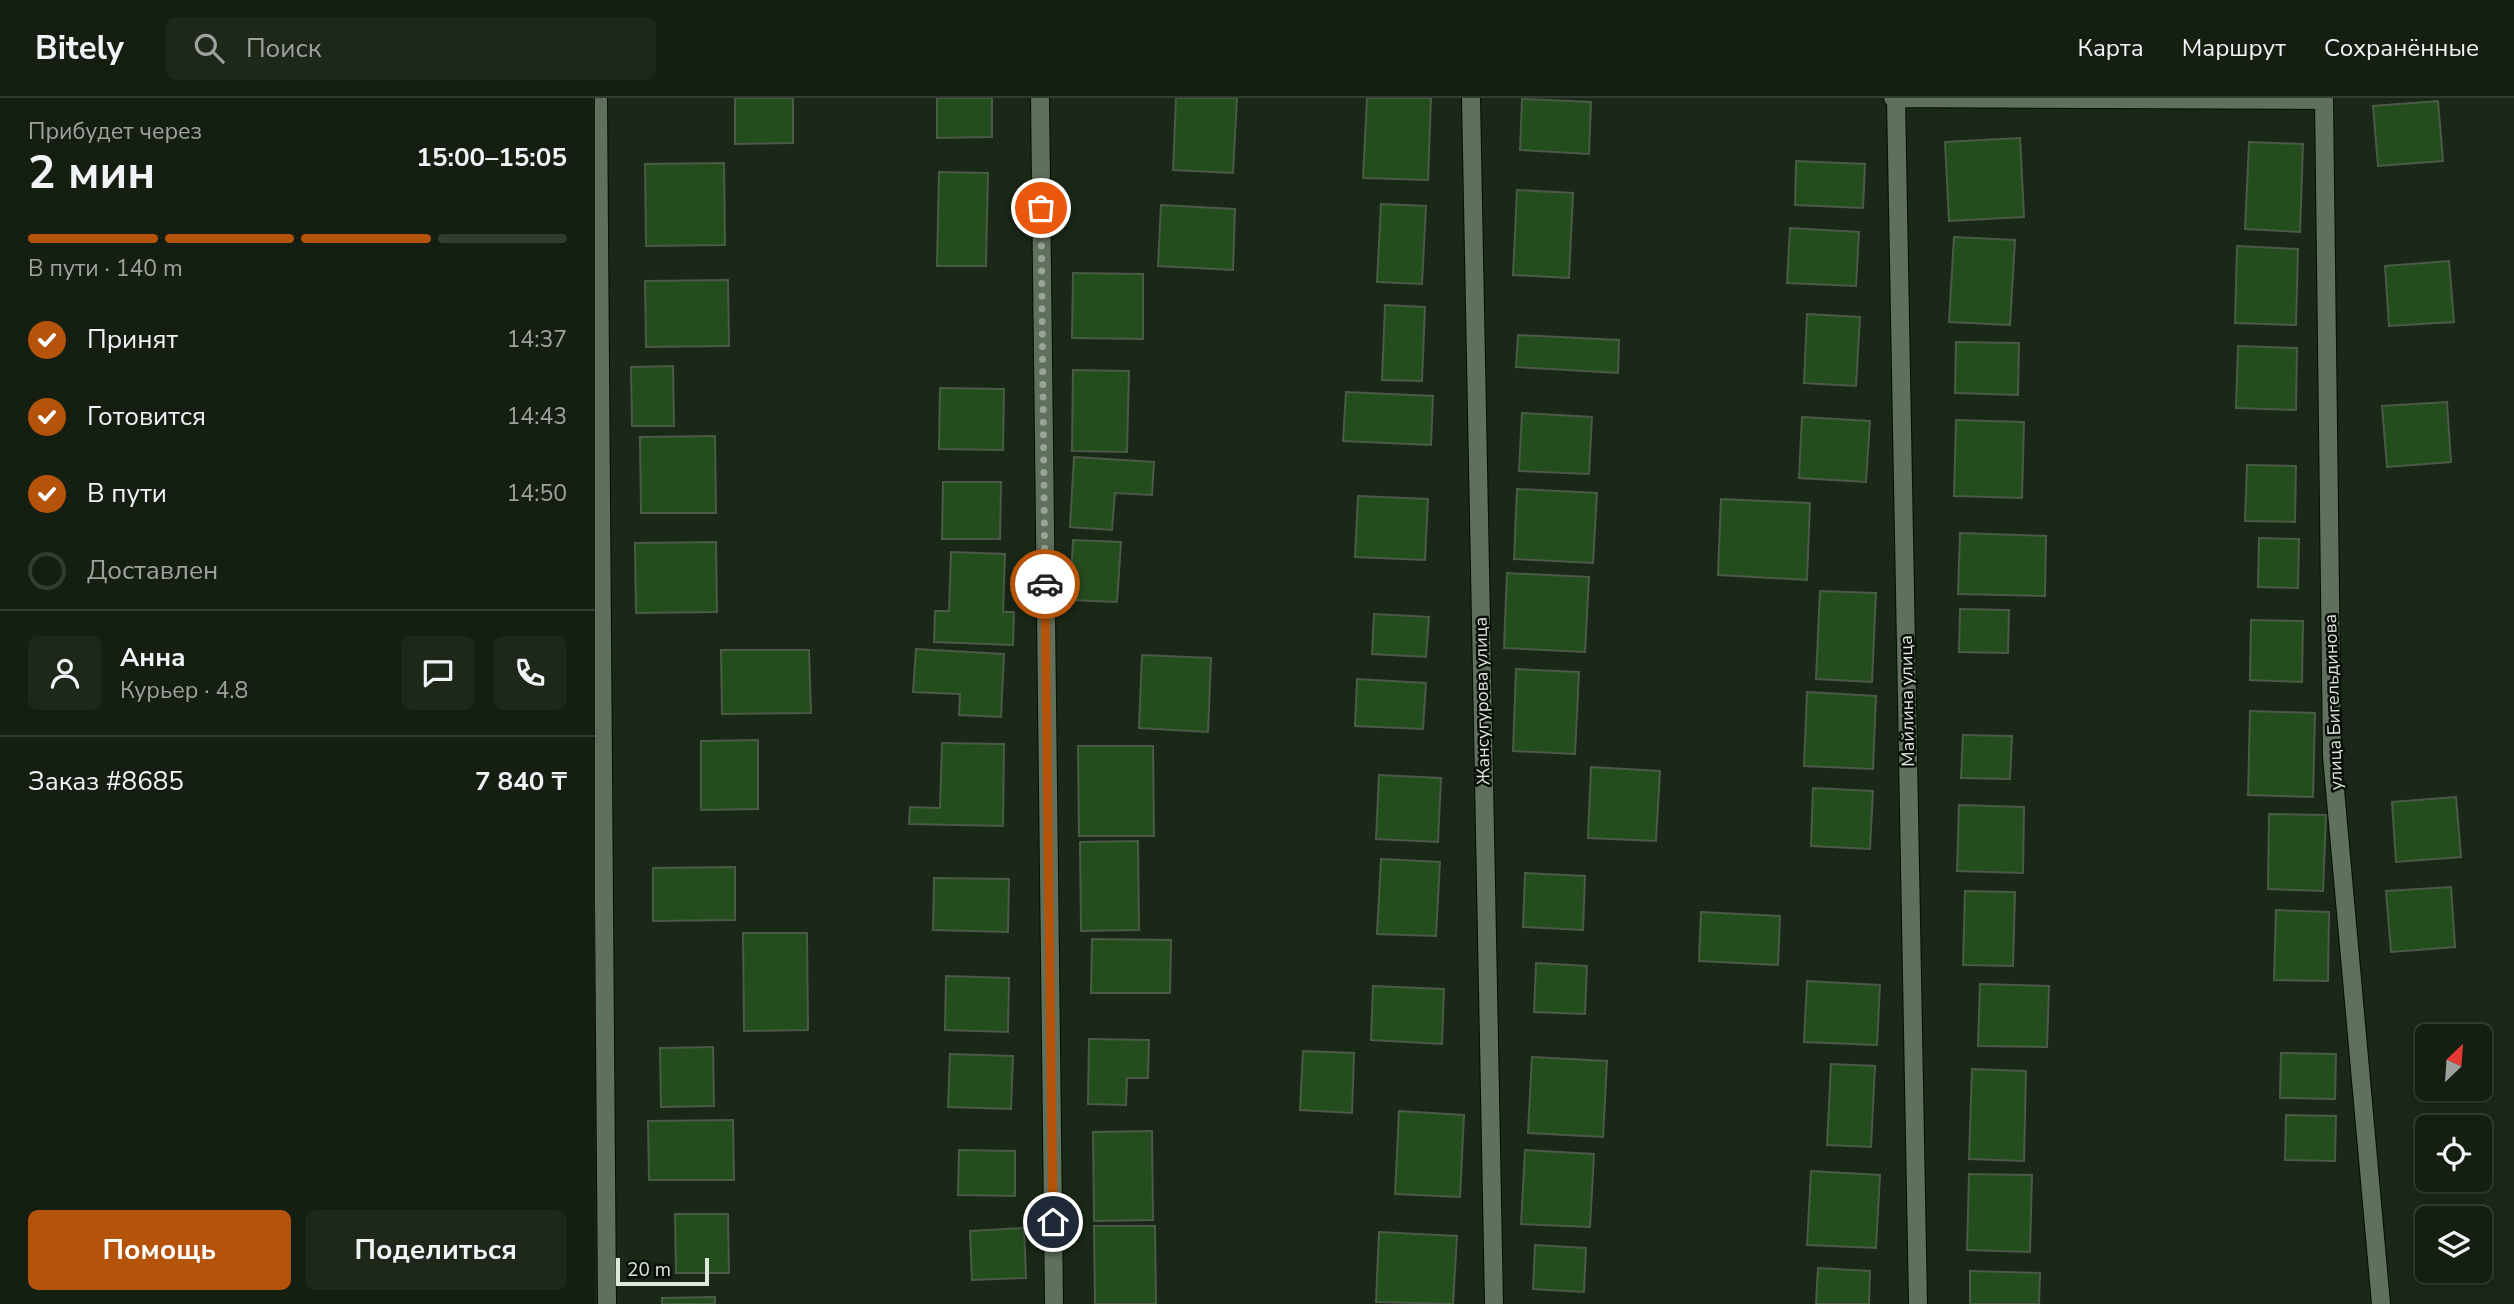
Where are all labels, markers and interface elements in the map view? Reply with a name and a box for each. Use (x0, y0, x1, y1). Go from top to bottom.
search box (166, 17, 656, 80)
text: Bitely (35, 26, 124, 71)
icon: search (190, 29, 228, 67)
text: Поиск (246, 31, 322, 66)
text: Карта (2078, 32, 2144, 64)
text: Маршрут (2182, 32, 2286, 64)
text: Сохранённые (2324, 32, 2479, 64)
text: Прибудет через (28, 116, 202, 147)
text: 15:00–15:05 (416, 140, 567, 175)
text: 2 мин (28, 141, 155, 204)
pin (1011, 178, 1071, 238)
icon: bag (1022, 189, 1060, 227)
text: В пути · 140 m (28, 253, 183, 284)
icon: check (28, 321, 66, 359)
text: Принят (87, 322, 178, 357)
text: 14:37 (507, 324, 567, 355)
icon: check (28, 398, 66, 436)
text: Готовится (87, 399, 206, 434)
text: 14:43 (507, 401, 567, 432)
icon: check (28, 475, 66, 513)
text: В пути (87, 476, 167, 511)
text: 14:50 (507, 478, 567, 509)
courier (1010, 549, 1080, 619)
text: Доставлен (87, 553, 218, 588)
icon: car (1026, 565, 1064, 603)
street label: улица Бигельдинова (2318, 613, 2348, 791)
street label: Жансугурова улица (1469, 617, 1495, 785)
street label: Майлина улица (1894, 635, 1920, 767)
button: person (28, 636, 102, 710)
button: chat (401, 636, 475, 710)
button: phone (493, 636, 567, 710)
text: Анна (120, 640, 186, 675)
text: Курьер · 4.8 (120, 675, 248, 706)
text: Заказ #8685 (28, 764, 184, 799)
text: 7 840 ₸ (475, 764, 567, 799)
north arrow (2415, 1024, 2492, 1101)
map controls (2415, 1024, 2492, 1283)
button: locate (2415, 1115, 2492, 1192)
pin (1023, 1192, 1083, 1252)
icon: home (1034, 1203, 1072, 1241)
button: layers (2415, 1206, 2492, 1283)
button: Помощь (28, 1210, 291, 1290)
button: Поделиться (305, 1210, 567, 1290)
scale bar (616, 1255, 709, 1287)
text: 20 m (627, 1257, 671, 1283)

